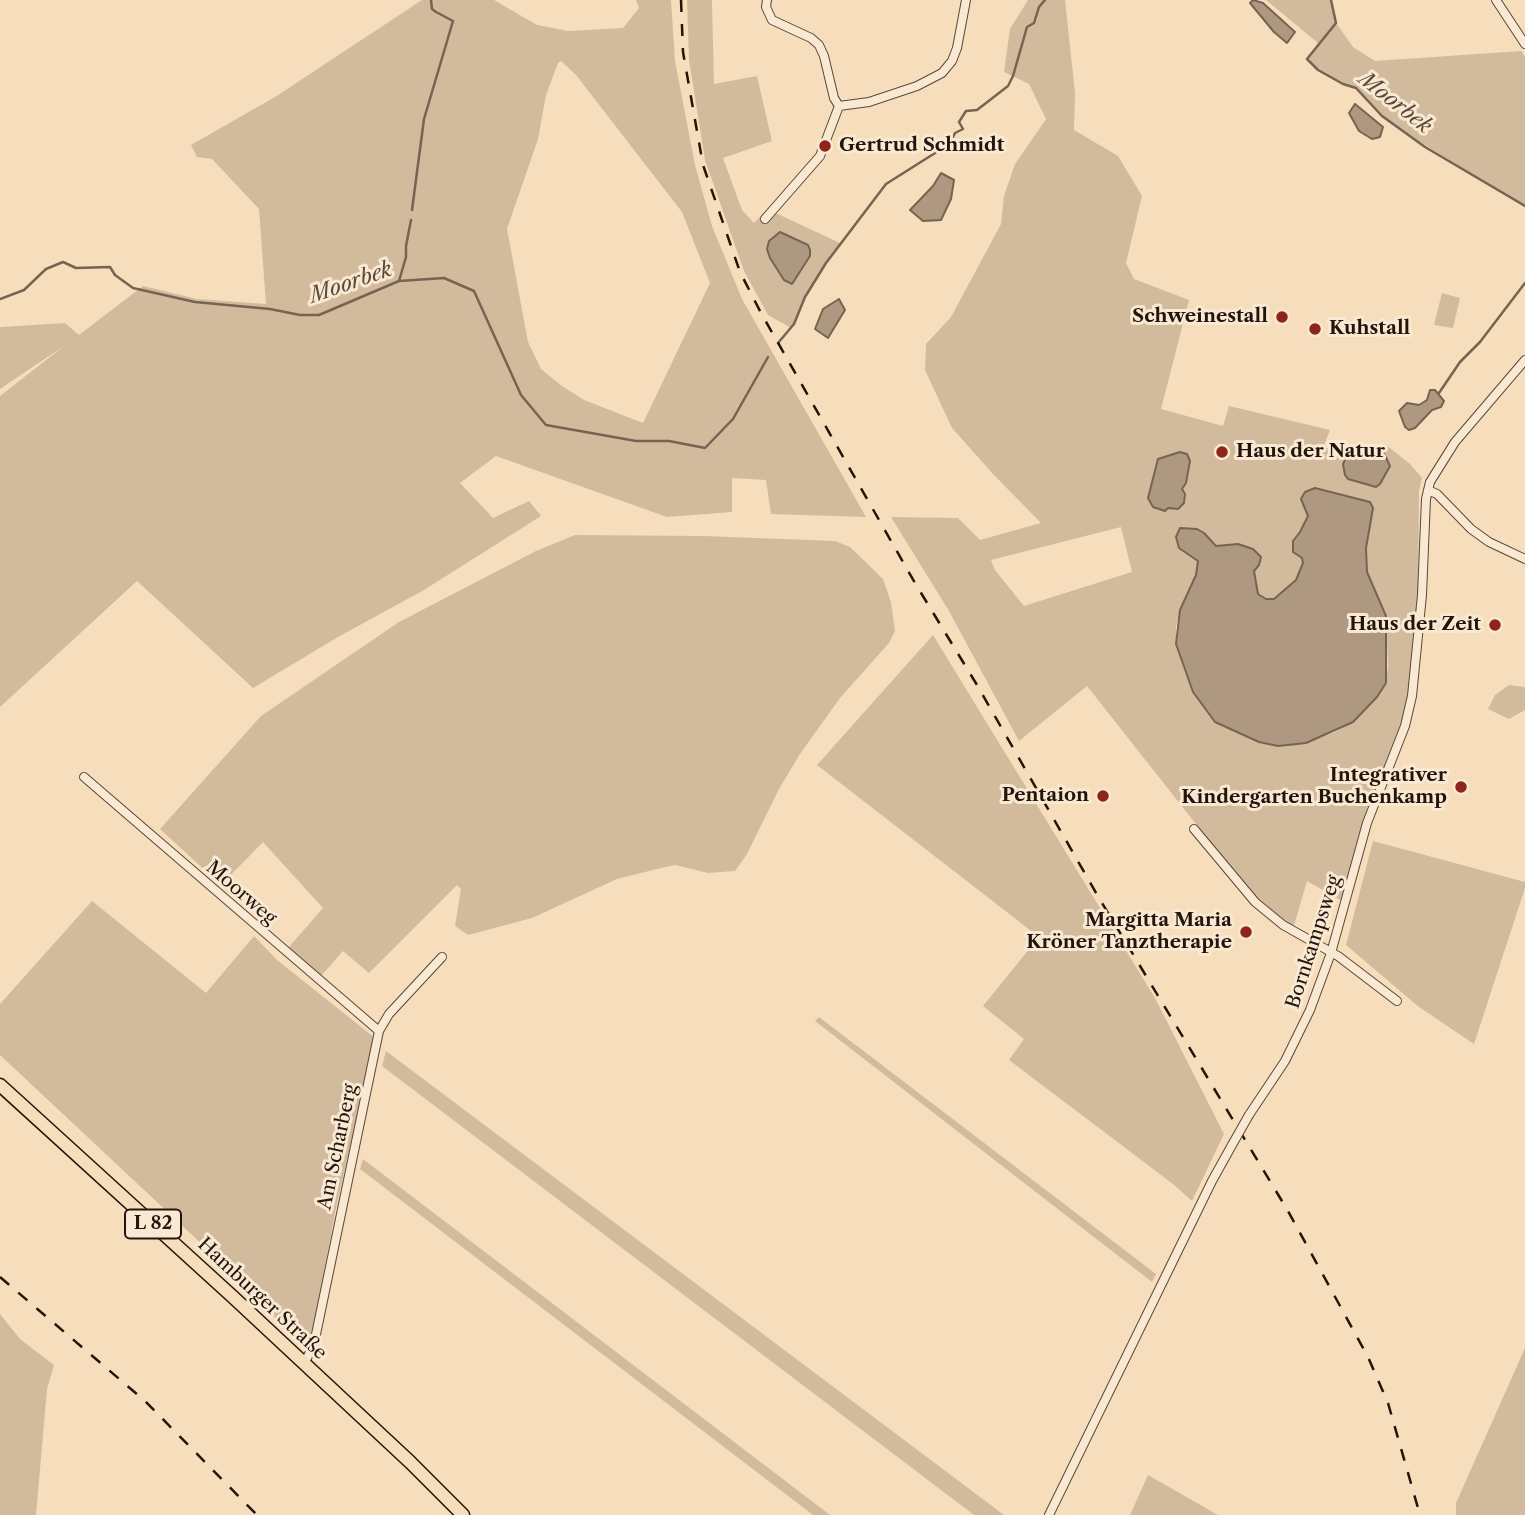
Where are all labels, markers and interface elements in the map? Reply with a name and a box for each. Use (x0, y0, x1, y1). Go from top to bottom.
water label: Moorbek (1354, 67, 1436, 139)
place label: Gertrud Schmidt (839, 135, 1004, 157)
marker: Gertrud Schmidt (817, 138, 833, 154)
water label: Moorbek (306, 257, 396, 309)
place label: Schweinestall (1132, 306, 1268, 328)
marker: Schweinestall (1274, 309, 1290, 325)
place label: Kuhstall (1329, 318, 1410, 340)
marker: Kuhstall (1307, 321, 1323, 337)
place label: Haus der Natur (1236, 441, 1385, 463)
marker: Haus der Natur (1214, 444, 1230, 460)
place label: Haus der Zeit (1349, 614, 1481, 636)
marker: Haus der Zeit (1487, 617, 1503, 633)
place label: Integrativer Kindergarten Buchenkamp (1181, 765, 1447, 809)
marker: Integrativer Kindergarten Buchenkamp (1453, 779, 1469, 795)
place label: Pentaion (1002, 785, 1089, 807)
marker: Pentaion (1095, 788, 1111, 804)
street label: Moorweg (201, 856, 281, 930)
street label: Bornkampsweg (1282, 872, 1346, 1012)
place label: Margitta Maria Kröner Tanztherapie (1026, 910, 1232, 954)
marker: Margitta Maria Kröner Tanztherapie (1238, 924, 1254, 940)
street label: Am Scharberg (314, 1082, 362, 1212)
road number: L 82 (125, 1210, 181, 1238)
street label: Hamburger Straße (193, 1233, 331, 1365)

